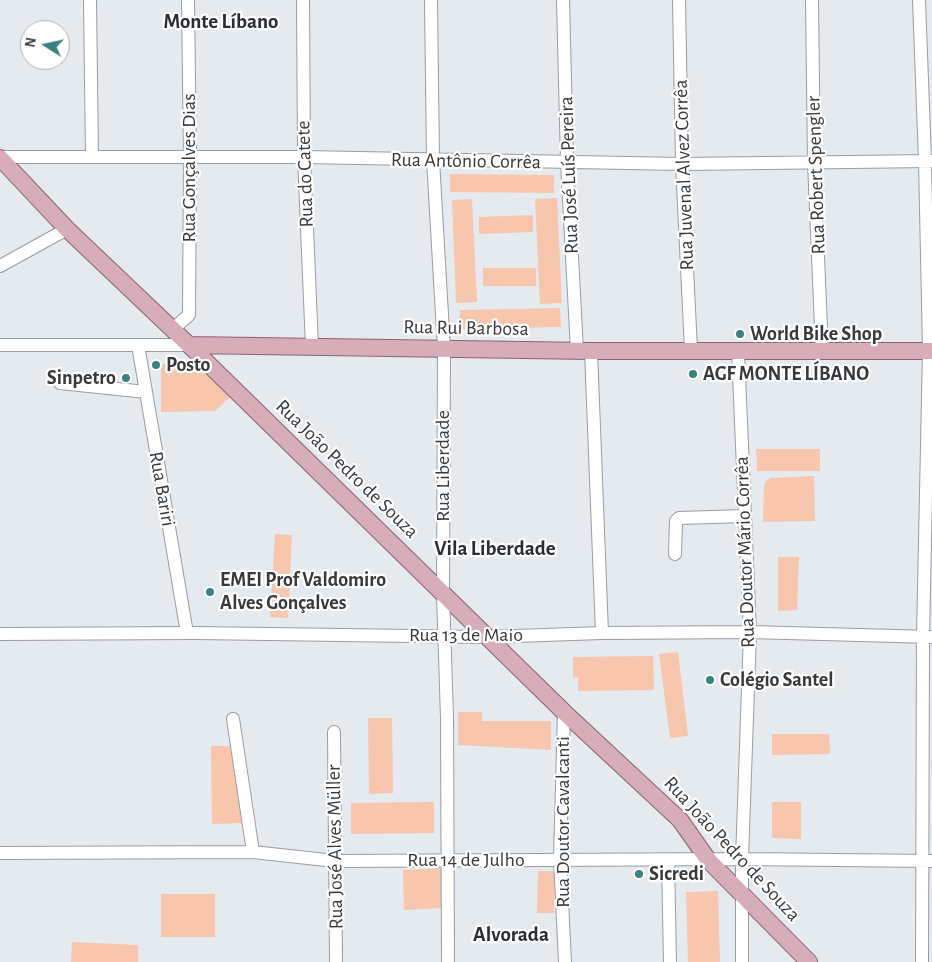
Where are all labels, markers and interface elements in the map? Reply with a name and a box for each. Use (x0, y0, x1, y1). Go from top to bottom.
district label: Monte Líbano (164, 9, 278, 35)
north arrow (20, 20, 70, 70)
text: N (23, 37, 39, 49)
street label: Rua Juvenal Alvez Corrêa (669, 79, 699, 271)
street label: Rua Gonçalves Dias (177, 93, 201, 243)
street label: Rua Robert Spengler (801, 95, 831, 255)
street label: Rua José Luís Pereira (554, 96, 584, 254)
street label: Rua do Catete (291, 120, 319, 228)
street label: Rua Antônio Corrêa (391, 148, 541, 174)
street label: Rua Rui Barbosa (403, 315, 529, 341)
place label: World Bike Shop (750, 322, 882, 346)
marker: World Bike Shop (734, 328, 746, 340)
place label: Posto (166, 353, 210, 377)
marker: Posto (150, 359, 162, 371)
place label: AGF MONTE LÍBANO (703, 362, 869, 386)
place label: Sinpetro (47, 366, 116, 390)
marker: AGF MONTE LÍBANO (687, 368, 699, 380)
marker: Sinpetro (120, 372, 132, 384)
street label: Rua João Pedro de Souza (270, 395, 424, 543)
street label: Rua Liberdade (431, 410, 455, 522)
street label: Rua Bariri (144, 450, 180, 528)
street label: Rua Doutor Mário Corrêa (730, 456, 760, 648)
district label: Vila Liberdade (434, 536, 556, 562)
place label: EMEI Prof Valdomiro Alves Gonçalves (220, 568, 386, 615)
marker: EMEI Prof Valdomiro Alves Gonçalves (204, 586, 216, 598)
street label: Rua 13 de Maio (409, 623, 523, 647)
place label: Colégio Santel (720, 668, 833, 692)
marker: Colégio Santel (704, 674, 716, 686)
street label: Rua Doutor Cavalcanti (551, 736, 575, 908)
street label: Rua José Alves Müller (322, 764, 348, 930)
street label: Rua João Pedro de Souza (659, 772, 805, 926)
street label: Rua 14 de Julho (407, 848, 525, 872)
place label: Sicredi (649, 862, 704, 886)
marker: Sicredi (633, 868, 645, 880)
district label: Alvorada (473, 922, 549, 948)

